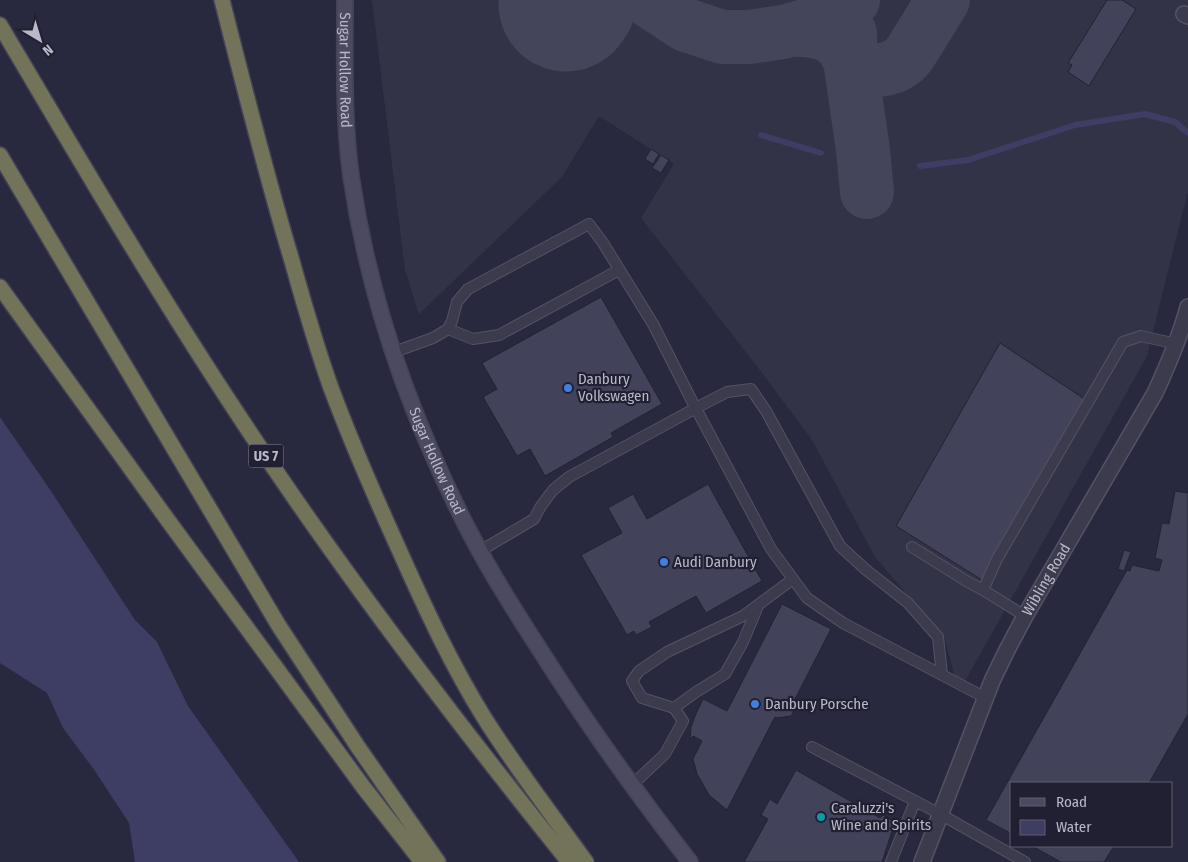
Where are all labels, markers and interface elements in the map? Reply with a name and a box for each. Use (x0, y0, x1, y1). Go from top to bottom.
street label: Sugar Hollow Road (336, 12, 355, 128)
north arrow (15, 15, 65, 65)
text: N (39, 41, 56, 59)
place label: Danbury Volkswagen (578, 370, 649, 405)
marker: Danbury Volkswagen (562, 382, 574, 394)
street label: Sugar Hollow Road (405, 405, 468, 518)
road number: US 7 (248, 444, 284, 468)
street label: Wibling Road (1018, 540, 1074, 619)
place label: Audi Danbury (674, 553, 757, 571)
marker: Audi Danbury (658, 556, 670, 568)
place label: Danbury Porsche (765, 695, 869, 713)
marker: Danbury Porsche (749, 698, 761, 710)
legend (1010, 782, 1173, 847)
text: Road (1056, 793, 1087, 811)
place label: Caraluzzi's Wine and Spirits (831, 799, 931, 834)
marker: Caraluzzi's Wine and Spirits (815, 811, 827, 823)
text: Water (1056, 818, 1092, 836)

